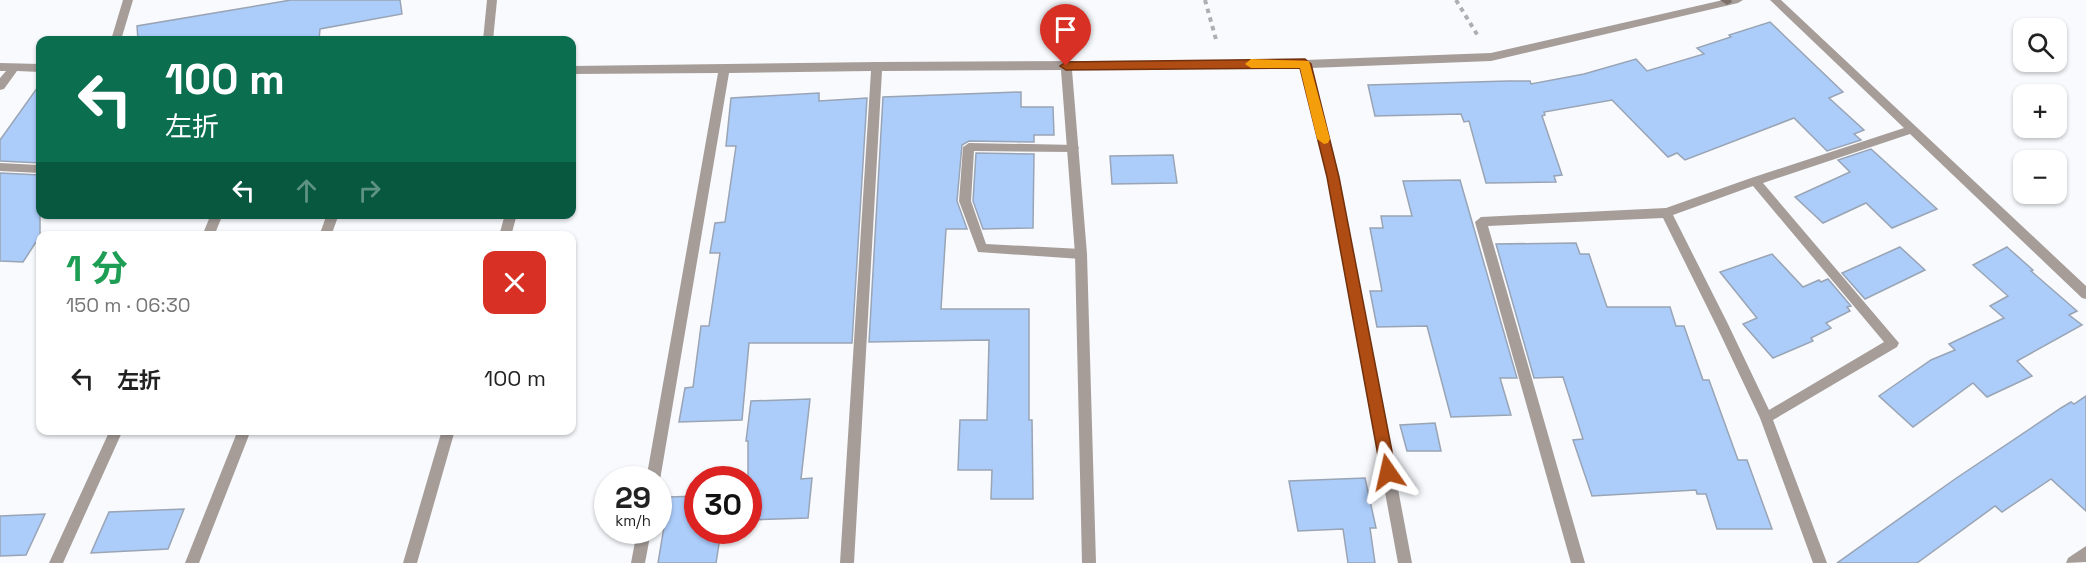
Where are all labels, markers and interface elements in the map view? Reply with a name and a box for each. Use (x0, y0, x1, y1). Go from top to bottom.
pin (1040, 4, 1091, 66)
icon: arrive (1049, 13, 1082, 46)
map controls (2013, 18, 2067, 204)
button: search (2013, 18, 2067, 72)
text: 100 m (165, 53, 285, 106)
icon: left (66, 60, 144, 138)
button: + (2013, 84, 2067, 138)
text: 左折 (165, 109, 219, 144)
button: − (2013, 150, 2067, 204)
icon: left (227, 174, 260, 207)
icon: ahead (290, 174, 323, 207)
icon: right (353, 174, 386, 207)
text: 1 分 (66, 246, 127, 292)
button: close (483, 251, 546, 314)
text: 150 m · 06:30 (66, 292, 191, 318)
icon: left (66, 362, 99, 395)
text: 100 m (484, 364, 546, 392)
text: 左折 (117, 366, 161, 394)
position arrow (1356, 440, 1420, 504)
speed limit sign: 30 (684, 466, 762, 544)
text: 29 (615, 478, 651, 517)
text: km/h (615, 511, 651, 530)

